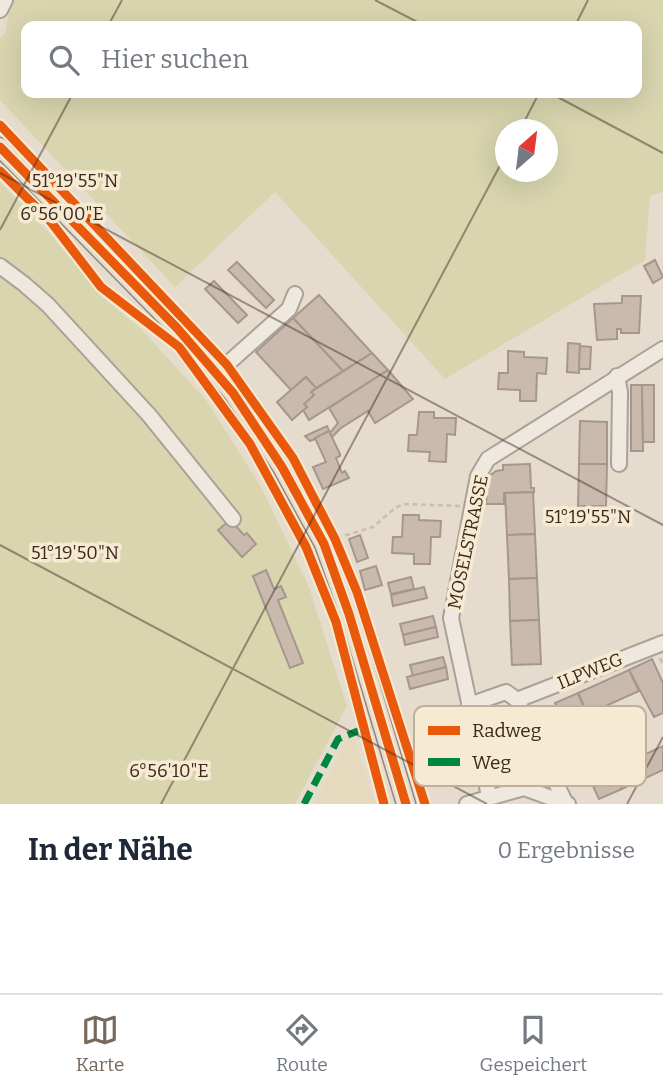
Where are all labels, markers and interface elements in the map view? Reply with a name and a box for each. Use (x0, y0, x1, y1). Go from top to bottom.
search box (21, 21, 642, 98)
icon: search (45, 41, 83, 79)
text: Hier suchen (101, 44, 249, 75)
north arrow (495, 119, 558, 182)
text: 51°19'55"N (32, 170, 118, 192)
text: 6°56'00"E (20, 203, 104, 225)
street label: MOSELSTRASSE (443, 473, 493, 611)
text: 51°19'55"N (545, 506, 631, 528)
text: 51°19'50"N (31, 542, 119, 564)
street label: ILPWEG (554, 648, 626, 694)
legend (414, 706, 646, 786)
text: Radweg (472, 719, 542, 742)
text: Weg (472, 751, 511, 774)
text: 6°56'10"E (129, 760, 209, 782)
text: In der Nähe (28, 832, 193, 868)
text: 0 Ergebnisse (497, 836, 635, 864)
tab: Karte (76, 1011, 124, 1076)
tab: Route (276, 1011, 328, 1076)
tab: Gespeichert (479, 1011, 587, 1076)

